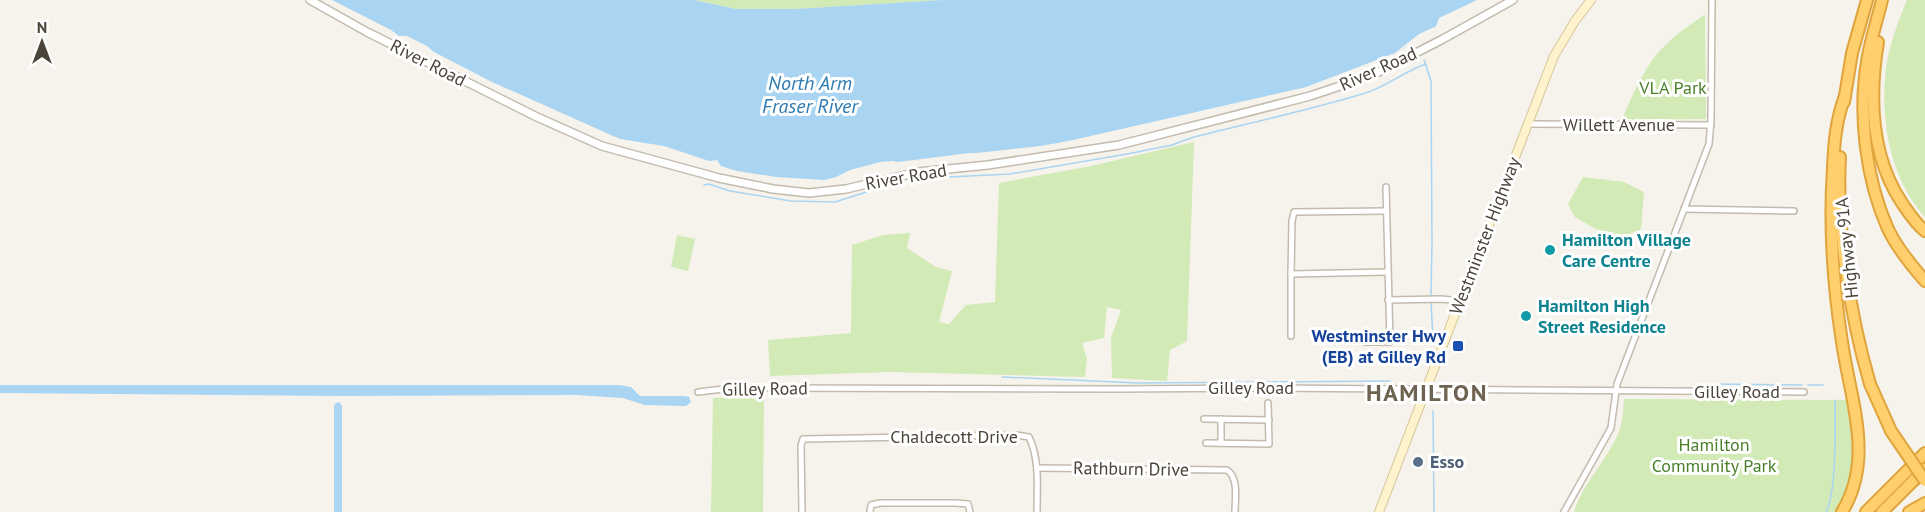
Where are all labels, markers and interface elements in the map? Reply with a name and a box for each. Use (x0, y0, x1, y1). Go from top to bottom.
north arrow (12, 12, 72, 72)
text: N (37, 17, 47, 37)
street label: River Road (386, 34, 470, 91)
street label: River Road (1336, 41, 1420, 96)
water label: North Arm Fraser River (762, 70, 859, 119)
park label: VLA Park (1638, 76, 1707, 99)
street label: Willett Avenue (1563, 113, 1675, 136)
street label: Westminster Highway (1444, 153, 1525, 318)
street label: River Road (863, 158, 948, 195)
street label: Highway 91A (1830, 196, 1863, 300)
place label: Hamilton Village Care Centre (1562, 228, 1691, 272)
marker: Hamilton Village Care Centre (1543, 243, 1557, 257)
place label: Hamilton High Street Residence (1538, 294, 1666, 338)
marker: Hamilton High Street Residence (1519, 309, 1533, 323)
place label: Westminster Hwy (EB) at Gilley Rd (1312, 324, 1446, 368)
marker: Westminster Hwy (EB) at Gilley Rd (1451, 339, 1465, 353)
street label: Gilley Road (722, 376, 808, 401)
street label: Gilley Road (1208, 376, 1294, 399)
district label: HAMILTON (1366, 377, 1488, 408)
street label: Gilley Road (1694, 380, 1780, 403)
street label: Chaldecott Drive (890, 425, 1018, 448)
park label: Hamilton Community Park (1652, 433, 1777, 477)
place label: Esso (1430, 450, 1465, 473)
marker: Esso (1411, 455, 1425, 469)
street label: Rathburn Drive (1073, 456, 1189, 481)

